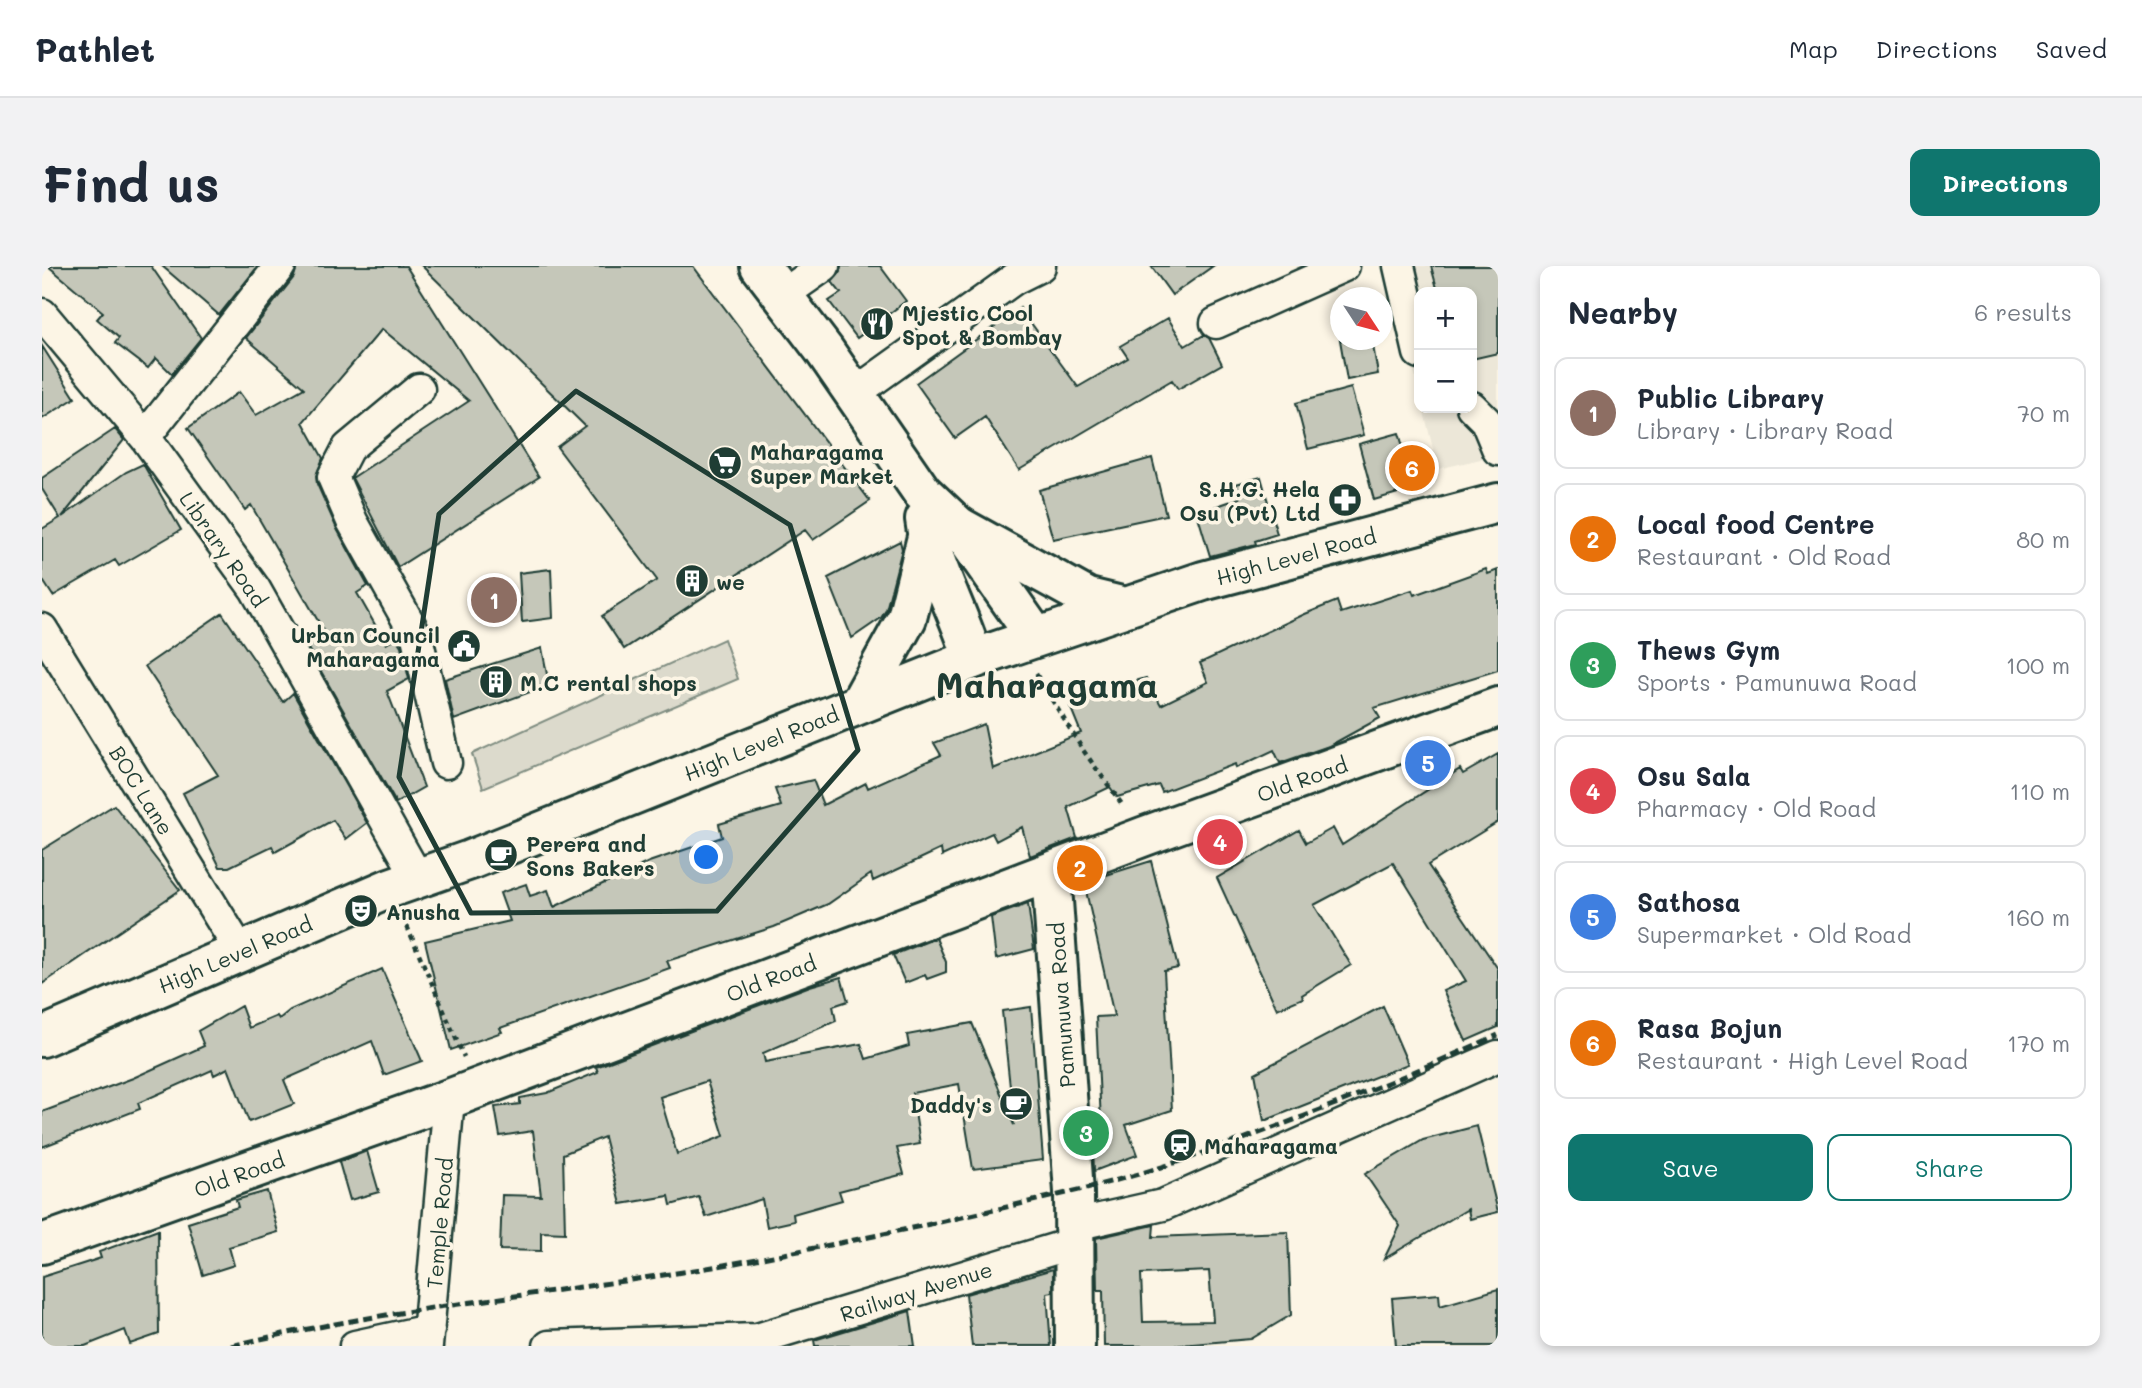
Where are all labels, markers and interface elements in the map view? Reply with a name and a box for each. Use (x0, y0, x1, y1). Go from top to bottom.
text: Pathlet (35, 27, 155, 70)
text: Map (1789, 33, 1838, 64)
text: Directions (1876, 33, 1998, 64)
text: Saved (2036, 33, 2107, 64)
button: Directions (1910, 149, 2100, 216)
text: Find us (42, 151, 220, 214)
north arrow (1330, 287, 1393, 350)
map controls (1414, 287, 1477, 413)
button: + (1414, 287, 1477, 350)
text: Nearby (1568, 292, 1678, 332)
text: 6 results (1974, 297, 2072, 327)
place label: Mjestic Cool Spot & Bombay (902, 299, 1063, 351)
restaurant icon: Mjestic Cool Spot & Bombay (858, 305, 896, 343)
button: − (1414, 350, 1477, 413)
text: Public Library (1637, 381, 1824, 415)
text: 1 (1588, 398, 1598, 428)
text: 70 m (2017, 398, 2070, 428)
text: Library · Library Road (1637, 415, 1893, 445)
place label: Maharagama Super Market (750, 438, 893, 489)
pin: 6 (1389, 442, 1435, 494)
supermarket icon: Maharagama Super Market (706, 444, 744, 482)
place label: S.H.G. Hela Osu (Pvt) Ltd (1180, 475, 1320, 526)
pharmacy icon: S.H.G. Hela Osu (Pvt) Ltd (1326, 481, 1364, 519)
street label: Library Road (174, 486, 274, 612)
text: Local food Centre (1637, 507, 1875, 541)
street label: High Level Road (1213, 522, 1379, 590)
text: 2 (1587, 524, 1599, 554)
text: 80 m (2016, 524, 2070, 554)
text: Restaurant · Old Road (1637, 541, 1891, 571)
building icon: we (673, 562, 711, 600)
place label: we (716, 568, 745, 595)
pin: 1 (471, 574, 517, 626)
place label: Urban Council Maharagama (291, 621, 440, 672)
public building icon: Urban Council Maharagama (445, 627, 483, 665)
text: Thews Gym (1637, 633, 1780, 667)
text: 3 (1586, 650, 1600, 680)
text: 100 m (2006, 650, 2070, 680)
district label: Maharagama (936, 661, 1159, 707)
building icon: M.C rental shops (477, 663, 515, 701)
text: Sports · Pamunuwa Road (1637, 667, 1917, 697)
place label: M.C rental shops (520, 669, 697, 696)
street label: High Level Road (680, 700, 842, 786)
pin: 5 (1405, 737, 1451, 789)
street label: BOC Lane (104, 740, 180, 840)
street label: Old Road (1253, 750, 1351, 808)
text: Osu Sala (1637, 759, 1751, 793)
text: 4 (1586, 776, 1600, 806)
text: 110 m (2010, 776, 2070, 806)
text: Pharmacy · Old Road (1637, 793, 1876, 823)
pin: 4 (1197, 816, 1243, 868)
place label: Perera and Sons Bakers (526, 830, 655, 881)
cafe icon: Perera and Sons Bakers (482, 836, 520, 874)
your location (689, 840, 723, 874)
pin: 2 (1057, 842, 1103, 894)
text: Sathosa (1637, 885, 1741, 919)
theatre icon: Anusha (342, 892, 380, 930)
place label: Anusha (386, 898, 461, 925)
text: 5 (1586, 902, 1600, 932)
text: 160 m (2006, 902, 2070, 932)
street label: High Level Road (154, 909, 316, 999)
text: Supermarket · Old Road (1637, 919, 1911, 949)
street label: Pamunuwa Road (1042, 921, 1080, 1089)
street label: Old Road (722, 949, 820, 1007)
text: Rasa Bojun (1637, 1011, 1782, 1045)
text: 6 (1586, 1028, 1600, 1058)
text: 170 m (2007, 1028, 2070, 1058)
text: Restaurant · High Level Road (1637, 1045, 1968, 1075)
cafe icon: Daddy's (997, 1085, 1035, 1123)
place label: Daddy's (910, 1091, 992, 1119)
pin: 3 (1063, 1107, 1109, 1159)
station icon: Maharagama (1161, 1126, 1199, 1164)
place label: Maharagama (1204, 1132, 1338, 1159)
button: Save (1568, 1134, 1813, 1201)
button: Share (1827, 1134, 2072, 1201)
street label: Old Road (190, 1145, 288, 1203)
street label: Temple Road (420, 1156, 458, 1290)
street label: Railway Avenue (837, 1255, 995, 1327)

